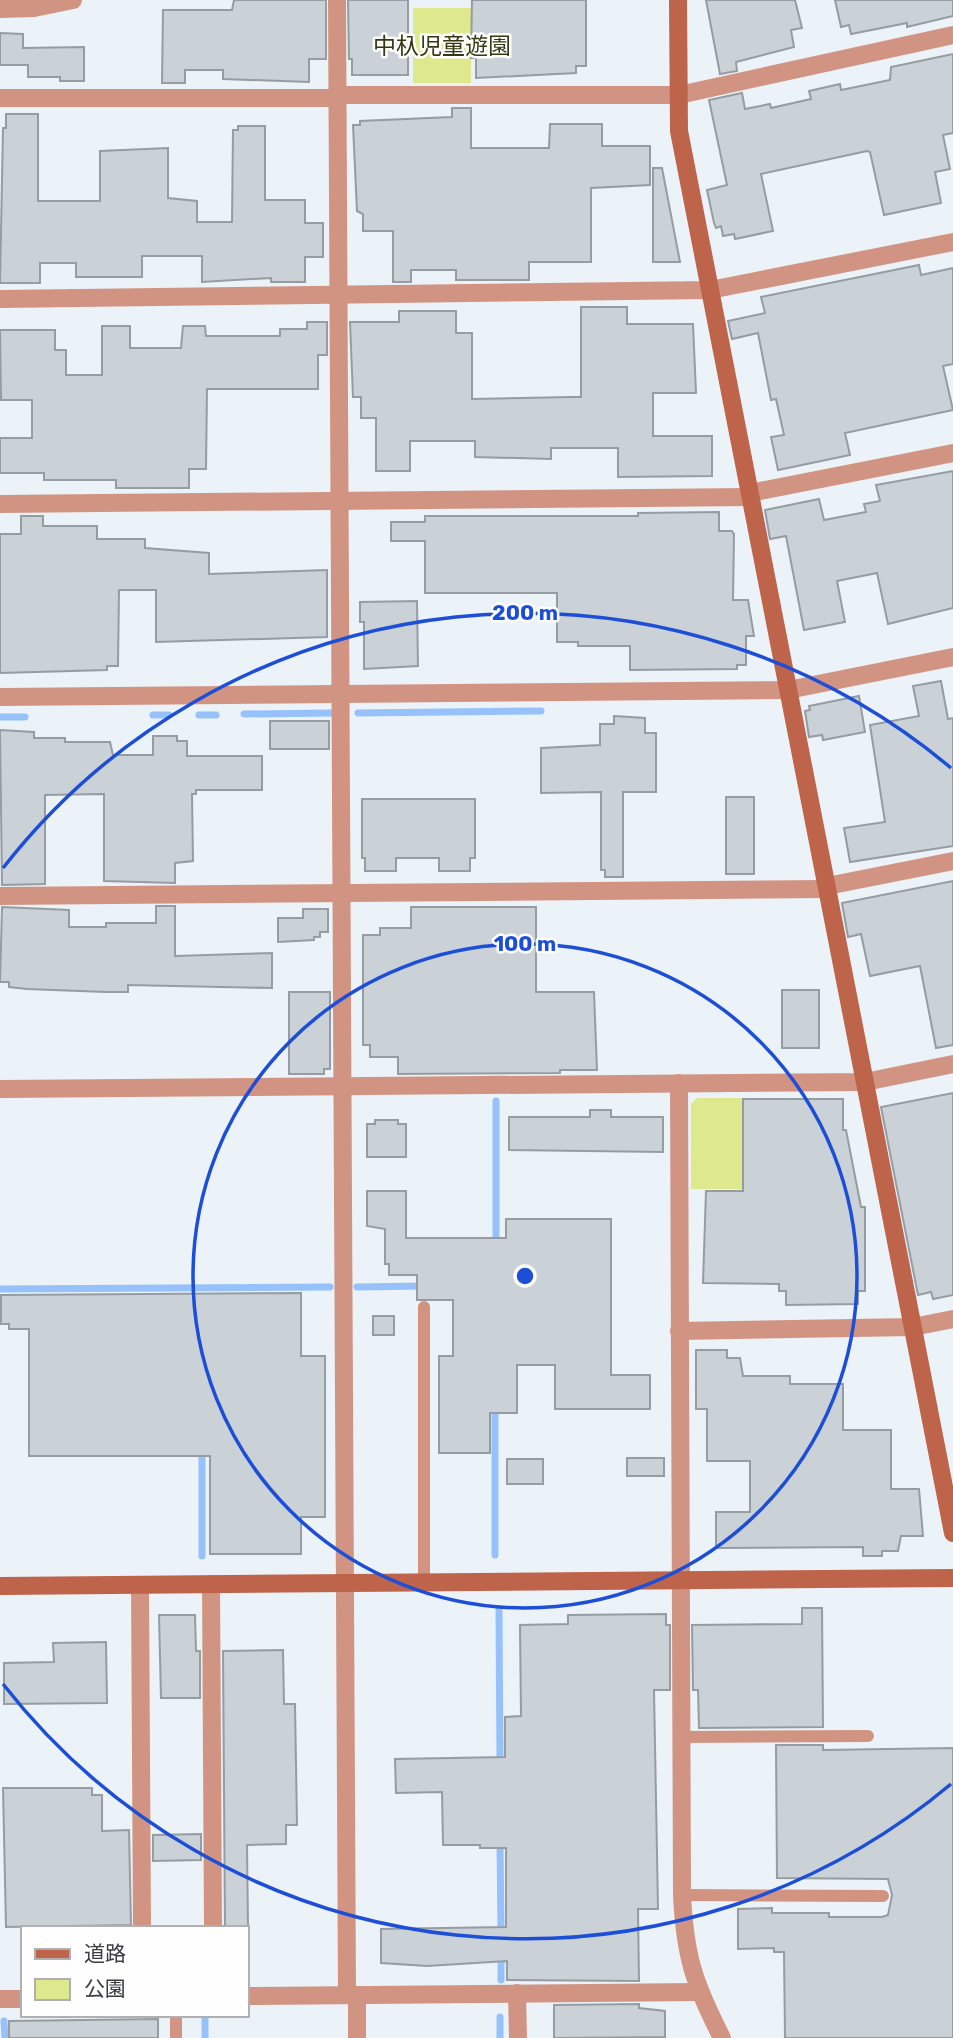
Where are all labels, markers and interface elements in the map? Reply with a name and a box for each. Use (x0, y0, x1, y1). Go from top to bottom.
park label: 中杁児童遊園 (373, 32, 511, 60)
text: 200 m (492, 600, 558, 625)
text: 100 m (494, 931, 556, 956)
centre of rings (513, 1264, 537, 1288)
legend (21, 1926, 248, 2017)
text: 道路 (84, 1941, 126, 1966)
text: 公園 (84, 1976, 126, 2001)

